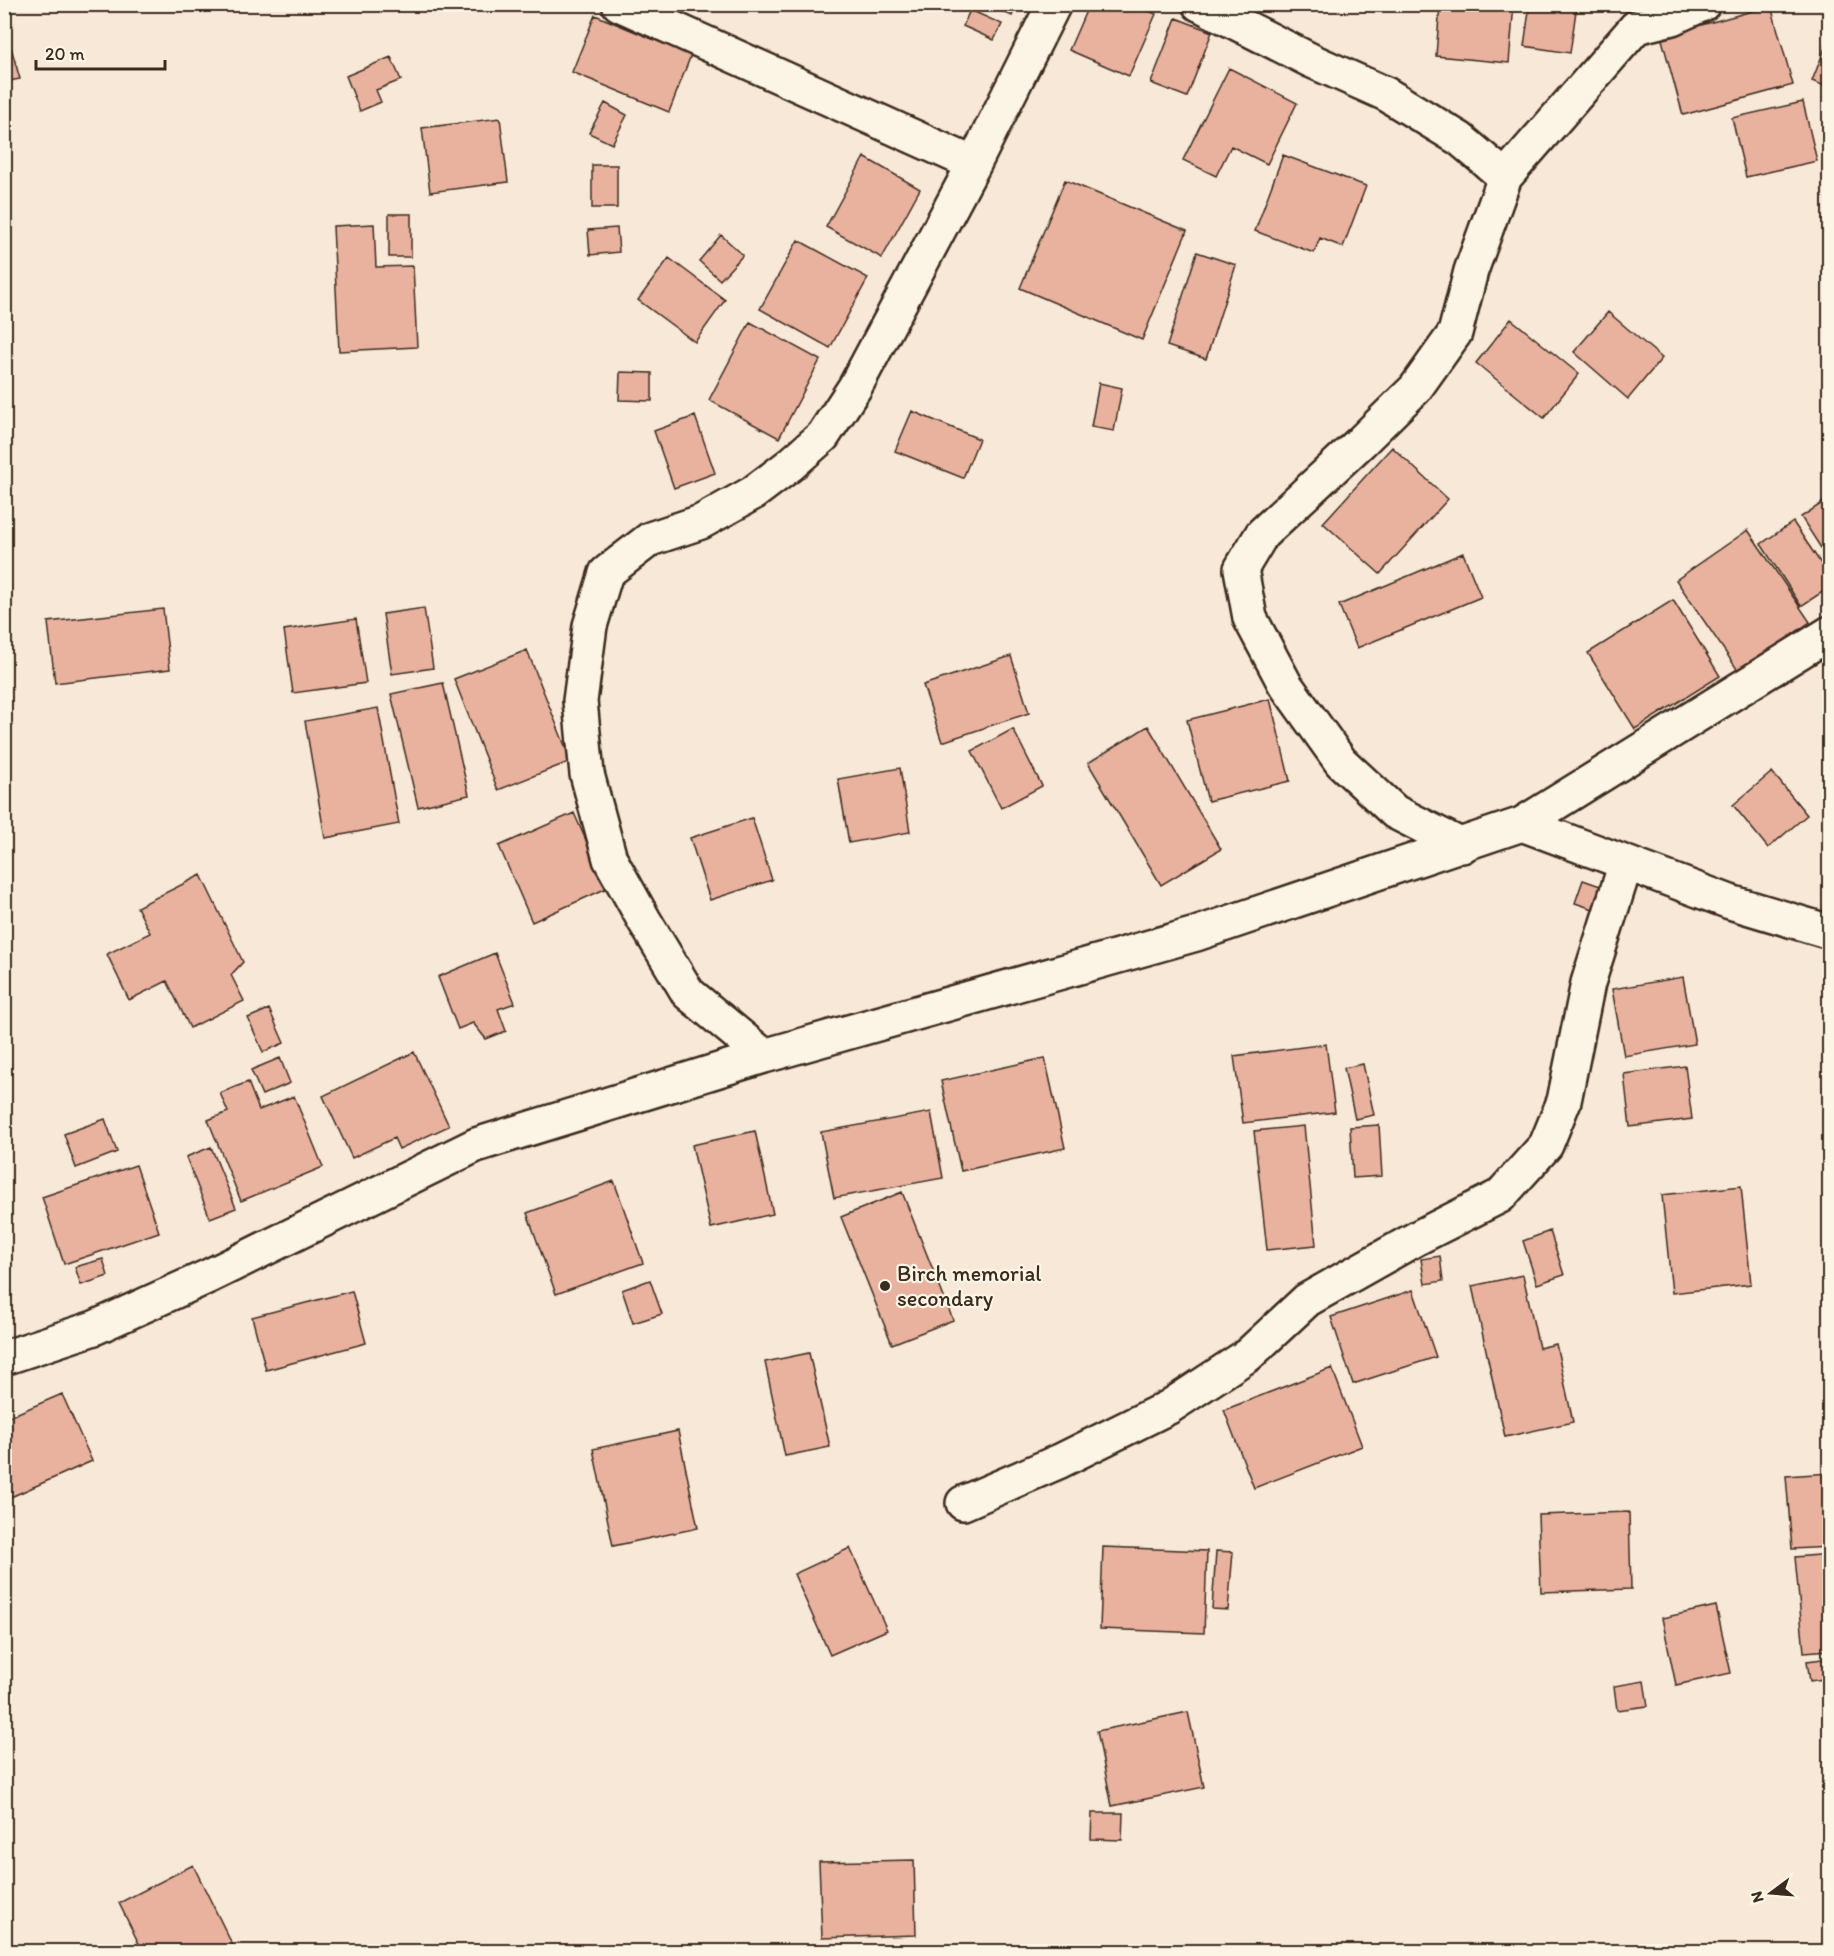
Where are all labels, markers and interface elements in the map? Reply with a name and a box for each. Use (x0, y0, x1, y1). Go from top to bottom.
scale bar (36, 33, 165, 71)
text: 20 m (45, 43, 85, 65)
place label: Birch memorial secondary (897, 1260, 1042, 1312)
marker: Birch memorial secondary (878, 1279, 892, 1293)
north arrow (1741, 1863, 1801, 1923)
text: N (1746, 1889, 1768, 1905)

